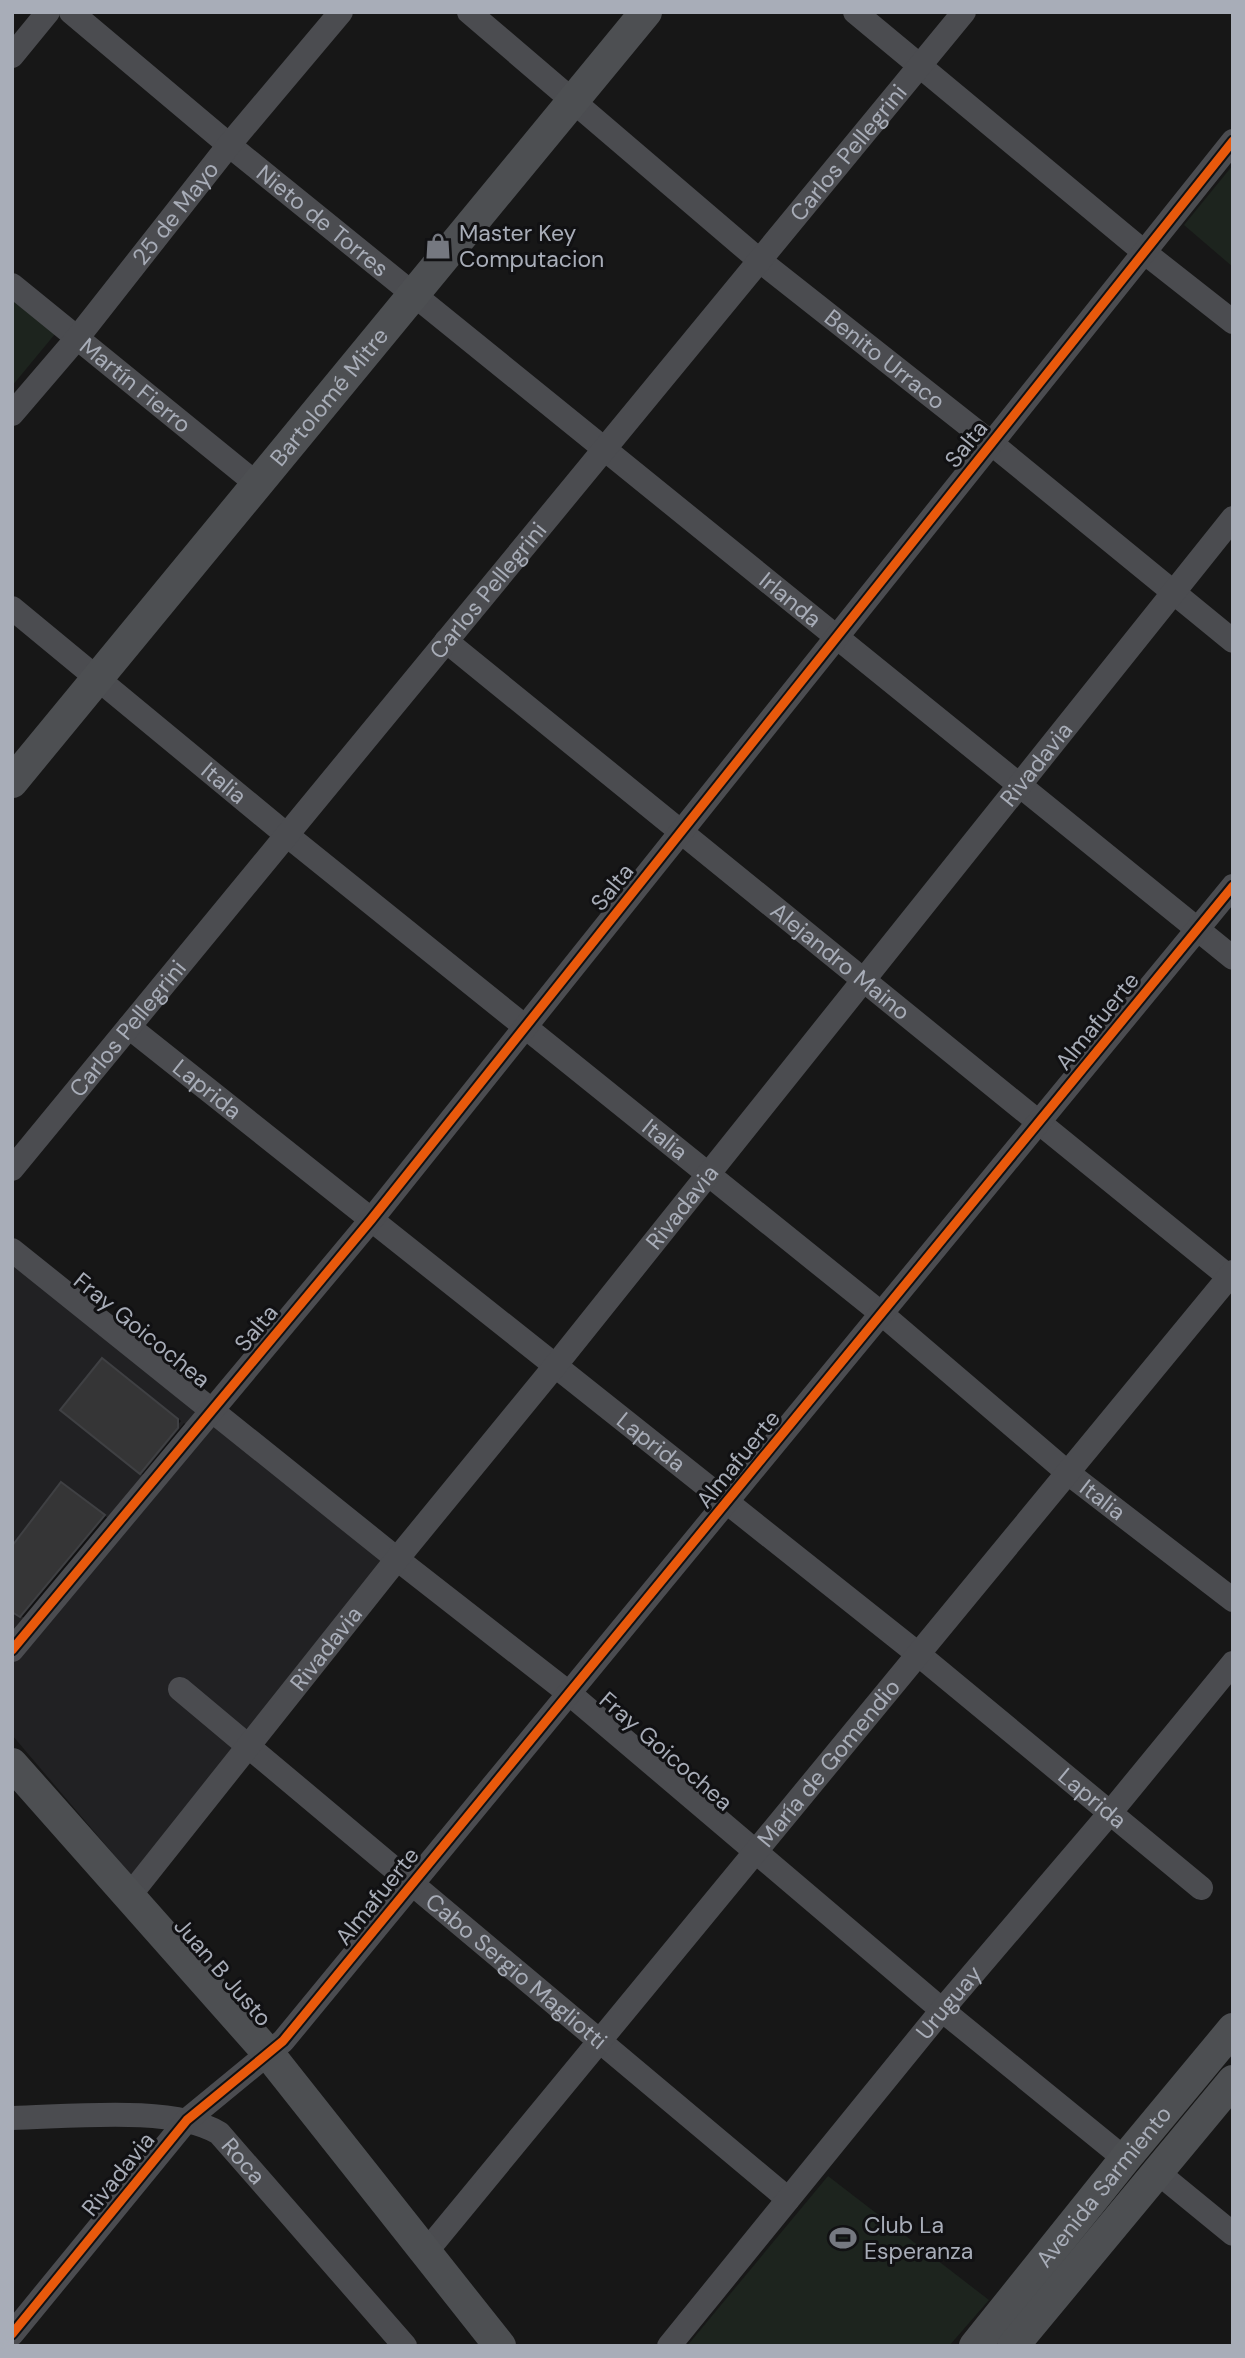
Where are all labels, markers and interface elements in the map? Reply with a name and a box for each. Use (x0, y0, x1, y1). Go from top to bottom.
street label: Carlos Pellegrini (783, 78, 913, 227)
street label: 25 de Mayo (125, 155, 226, 271)
street label: Nieto de Torres (250, 158, 395, 283)
place label: Master Key Computacion (459, 218, 604, 274)
shop icon: Master Key Computacion (423, 231, 453, 261)
street label: Benito Urraco (819, 302, 951, 416)
street label: Bartolomé Mitre (263, 321, 395, 472)
street label: Martín Fierro (74, 331, 197, 440)
street label: Salta (938, 414, 994, 474)
street label: Carlos Pellegrini (423, 516, 553, 665)
street label: Irlanda (753, 565, 828, 634)
street label: Rivadavia (993, 716, 1079, 813)
street label: Italia (195, 756, 253, 811)
street label: Salta (584, 857, 640, 917)
street label: Alejandro Maino (764, 896, 916, 1027)
street label: Carlos Pellegrini (62, 954, 193, 1103)
street label: Almafuerte (1048, 966, 1146, 1076)
street label: Laprida (167, 1053, 248, 1126)
street label: Italia (636, 1112, 694, 1167)
street label: Rivadavia (639, 1159, 725, 1256)
street label: Fray Goicochea (68, 1266, 216, 1394)
street label: Salta (228, 1298, 284, 1358)
street label: Almafuerte (689, 1404, 787, 1514)
street label: Laprida (611, 1405, 692, 1479)
street label: Italia (1074, 1473, 1132, 1527)
street label: Rivadavia (283, 1600, 369, 1697)
street label: María de Gomendio (751, 1673, 907, 1853)
street label: Fray Goicochea (593, 1685, 739, 1817)
street label: Laprida (1052, 1761, 1133, 1835)
street label: Almafuerte (328, 1841, 426, 1951)
street label: Cabo Sergio Magliotti (419, 1886, 613, 2056)
street label: Juan B Justo (168, 1911, 278, 2033)
street label: Uruguay (909, 1959, 989, 2046)
street label: Avenida Sarmiento (1029, 2099, 1178, 2273)
street label: Rivadavia (75, 2126, 161, 2222)
street label: Roca (215, 2131, 272, 2191)
place label: Club La Esperanza (864, 2210, 973, 2266)
sports icon: Club La Esperanza (828, 2223, 858, 2253)

